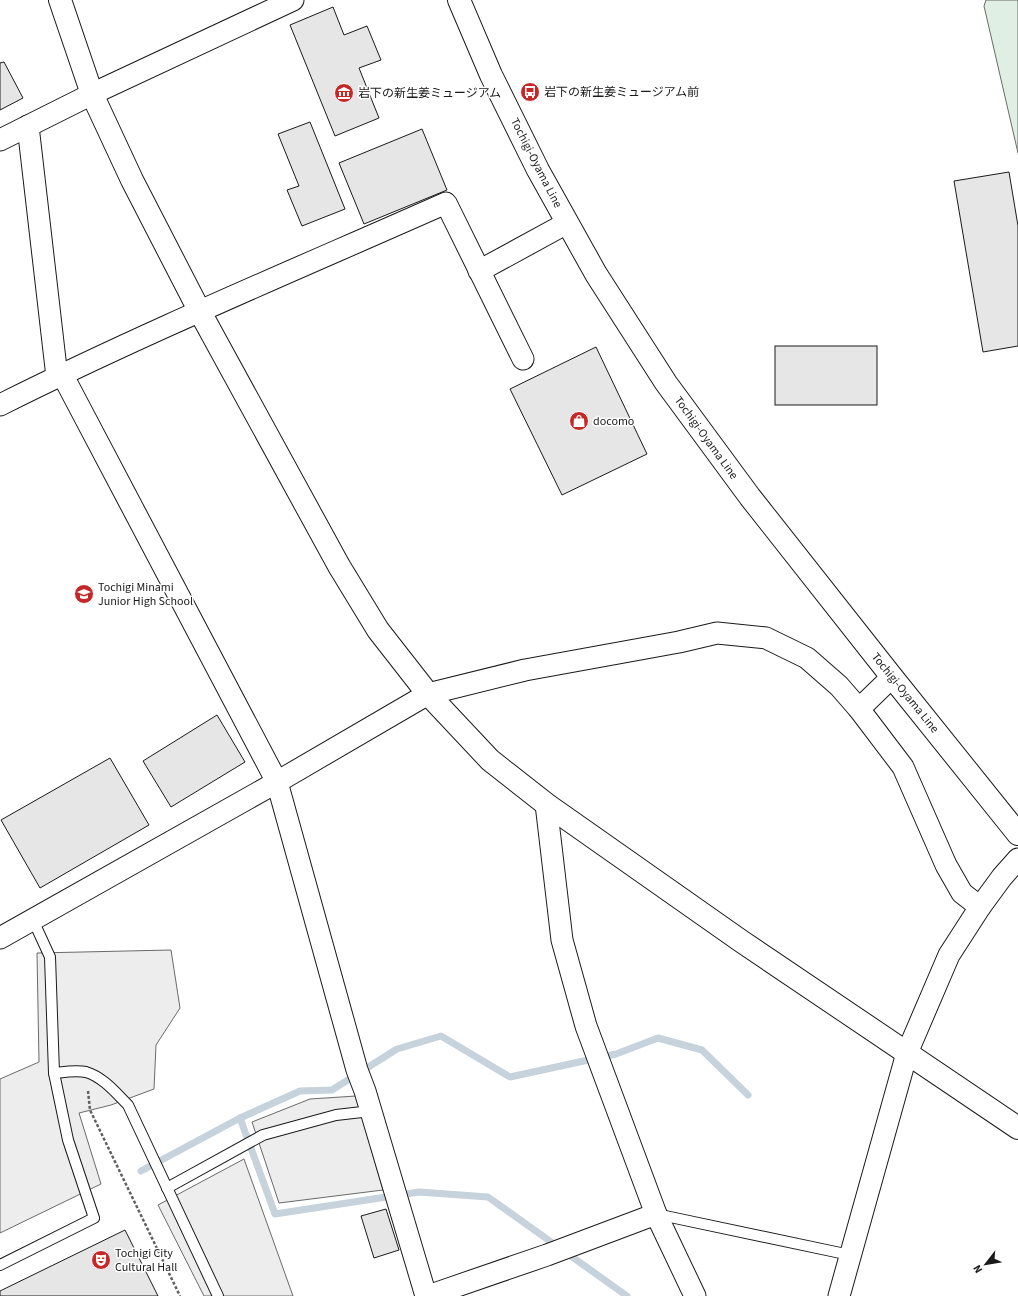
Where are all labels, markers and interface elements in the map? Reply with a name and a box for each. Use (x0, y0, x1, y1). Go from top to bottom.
bus stop icon: 岩下の新生姜ミュージアム前 (519, 81, 541, 103)
museum icon: 岩下の新生姜ミュージアム (333, 82, 355, 104)
place label: 岩下の新生姜ミュージアム前 (544, 84, 699, 101)
place label: 岩下の新生姜ミュージアム (358, 85, 501, 102)
street label: Tochigi-Oyama Line (506, 115, 566, 211)
street label: Tochigi-Oyama Line (670, 393, 742, 483)
shop icon: docomo (568, 410, 590, 432)
place label: docomo (593, 413, 634, 430)
place label: Tochigi Minami Junior High School (98, 579, 193, 610)
school or university icon: Tochigi Minami Junior High School (73, 583, 95, 605)
street label: Tochigi-Oyama Line (867, 649, 943, 737)
north arrow (966, 1244, 1006, 1284)
place label: Tochigi City Cultural Hall (115, 1245, 177, 1276)
theatre icon: Tochigi City Cultural Hall (90, 1249, 112, 1271)
text: N (970, 1262, 986, 1276)

